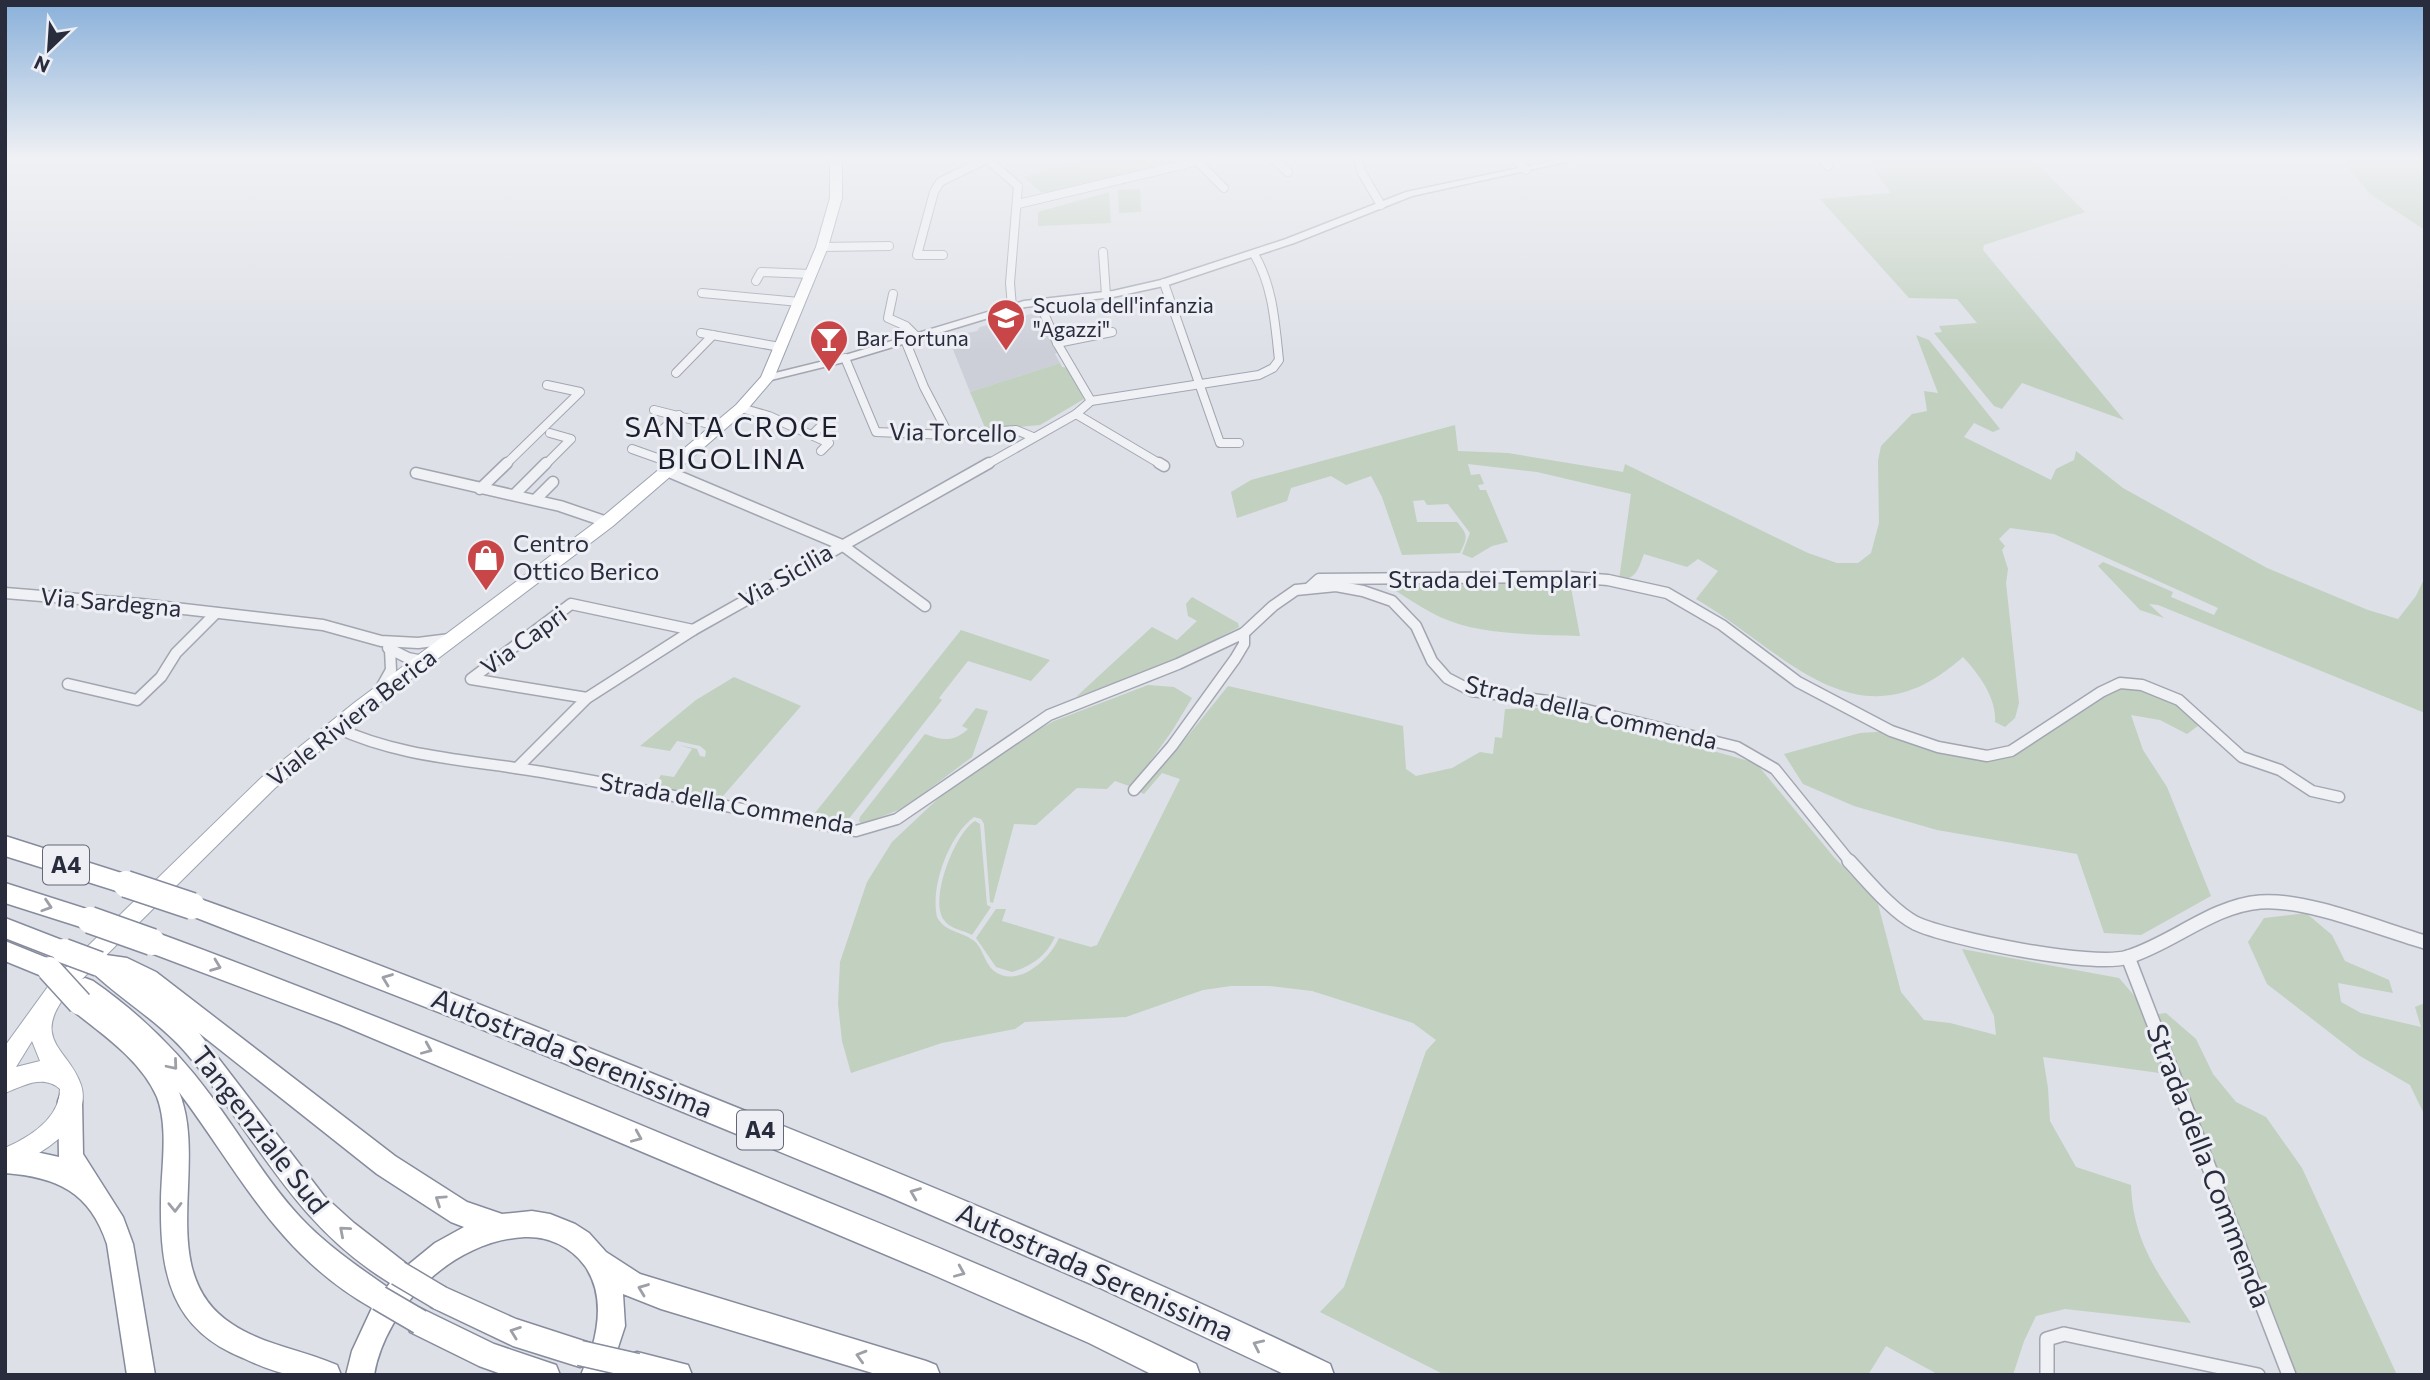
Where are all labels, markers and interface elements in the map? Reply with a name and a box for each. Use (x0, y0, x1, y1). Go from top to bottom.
north arrow (14, 14, 84, 84)
text: N (30, 51, 53, 78)
place label: Scuola dell'infanzia "Agazzi" (1033, 292, 1214, 341)
school or university icon: Scuola dell'infanzia "Agazzi" (985, 297, 1027, 352)
bar icon: Bar Fortuna (808, 318, 850, 373)
place label: Bar Fortuna (856, 325, 969, 350)
district label: SANTA CROCE BIGOLINA (624, 409, 840, 475)
street label: Via Torcello (889, 416, 1017, 447)
place label: Centro Ottico Berico (513, 528, 659, 585)
street label: Via Sicilia (733, 536, 837, 613)
shop icon: Centro Ottico Berico (465, 537, 507, 592)
street label: Strada dei Templari (1388, 564, 1598, 593)
street label: Via Sardegna (39, 581, 183, 622)
street label: Via Capri (475, 599, 572, 681)
street label: Viale Riviera Berica (261, 642, 441, 792)
street label: Strada della Commenda (1462, 668, 1720, 755)
street label: Strada della Commenda (598, 766, 857, 839)
road number: A4 (43, 846, 89, 884)
one-way arrow (41, 898, 53, 912)
one-way arrow (209, 958, 221, 972)
one-way arrow (381, 973, 393, 987)
street label: Autostrada Serenissima (427, 980, 718, 1124)
street label: Strada della Commenda (2140, 1019, 2280, 1312)
street label: Tangenziale Sud (185, 1039, 337, 1220)
one-way arrow (421, 1041, 433, 1055)
one-way arrow (164, 1058, 177, 1070)
road number: A4 (737, 1110, 783, 1149)
one-way arrow (630, 1129, 643, 1143)
one-way arrow (910, 1188, 922, 1202)
street label: Autostrada Serenissima (952, 1195, 1239, 1348)
one-way arrow (435, 1196, 448, 1209)
one-way arrow (167, 1202, 182, 1213)
one-way arrow (339, 1227, 352, 1239)
one-way arrow (953, 1264, 966, 1278)
one-way arrow (638, 1283, 650, 1297)
one-way arrow (510, 1326, 522, 1340)
one-way arrow (1253, 1339, 1265, 1353)
one-way arrow (855, 1349, 867, 1364)

